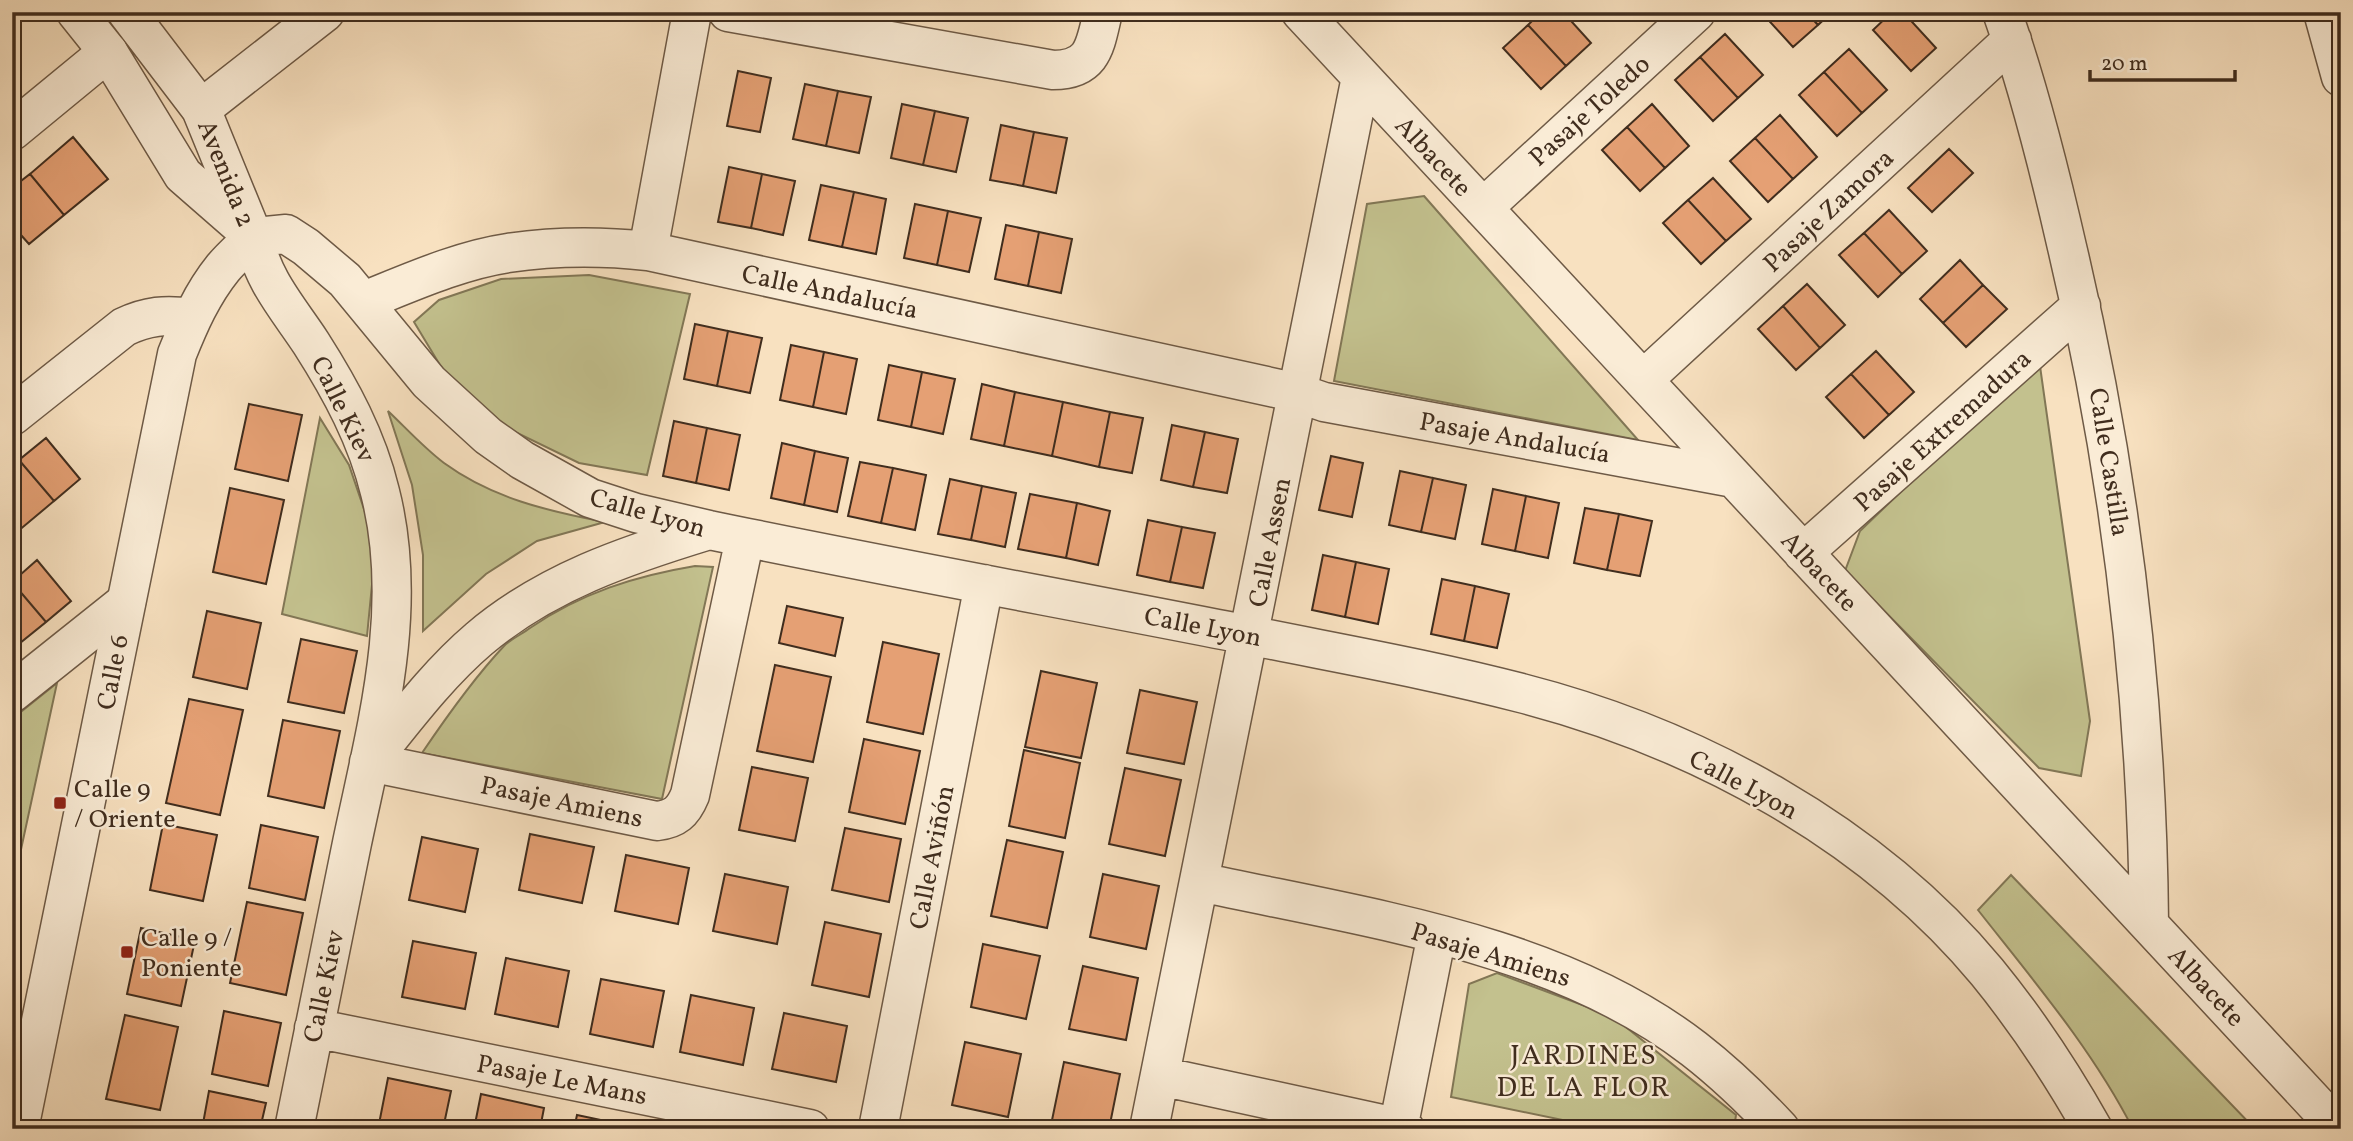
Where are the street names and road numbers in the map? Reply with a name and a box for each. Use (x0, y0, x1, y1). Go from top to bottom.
street label: Pasaje Toledo (1522, 47, 1659, 176)
street label: Albacete (1386, 109, 1479, 206)
street label: Avenida 2 (187, 115, 263, 233)
street label: Pasaje Zamora (1756, 141, 1903, 282)
street label: Calle Andalucía (738, 257, 921, 329)
street label: Pasaje Extremadura (1847, 342, 2040, 521)
street label: Calle Kiev (301, 351, 384, 469)
street label: Calle Castilla (2079, 386, 2137, 539)
street label: Pasaje Andalucía (1416, 404, 1613, 473)
street label: Calle Assen (1241, 474, 1301, 610)
street label: Calle Lyon (585, 480, 710, 548)
street label: Albacete (1772, 524, 1865, 621)
street label: Calle Lyon (1141, 599, 1264, 657)
street label: Calle 6 (89, 632, 139, 713)
street label: Calle Lyon (1682, 742, 1804, 830)
street label: Pasaje Amiens (477, 768, 646, 838)
street label: Calle Aviñón (901, 782, 965, 933)
street label: Pasaje Amiens (1406, 915, 1575, 997)
street label: Calle Kiev (295, 927, 354, 1046)
street label: Albacete (2159, 939, 2252, 1036)
street label: Pasaje Le Mans (473, 1047, 650, 1115)

